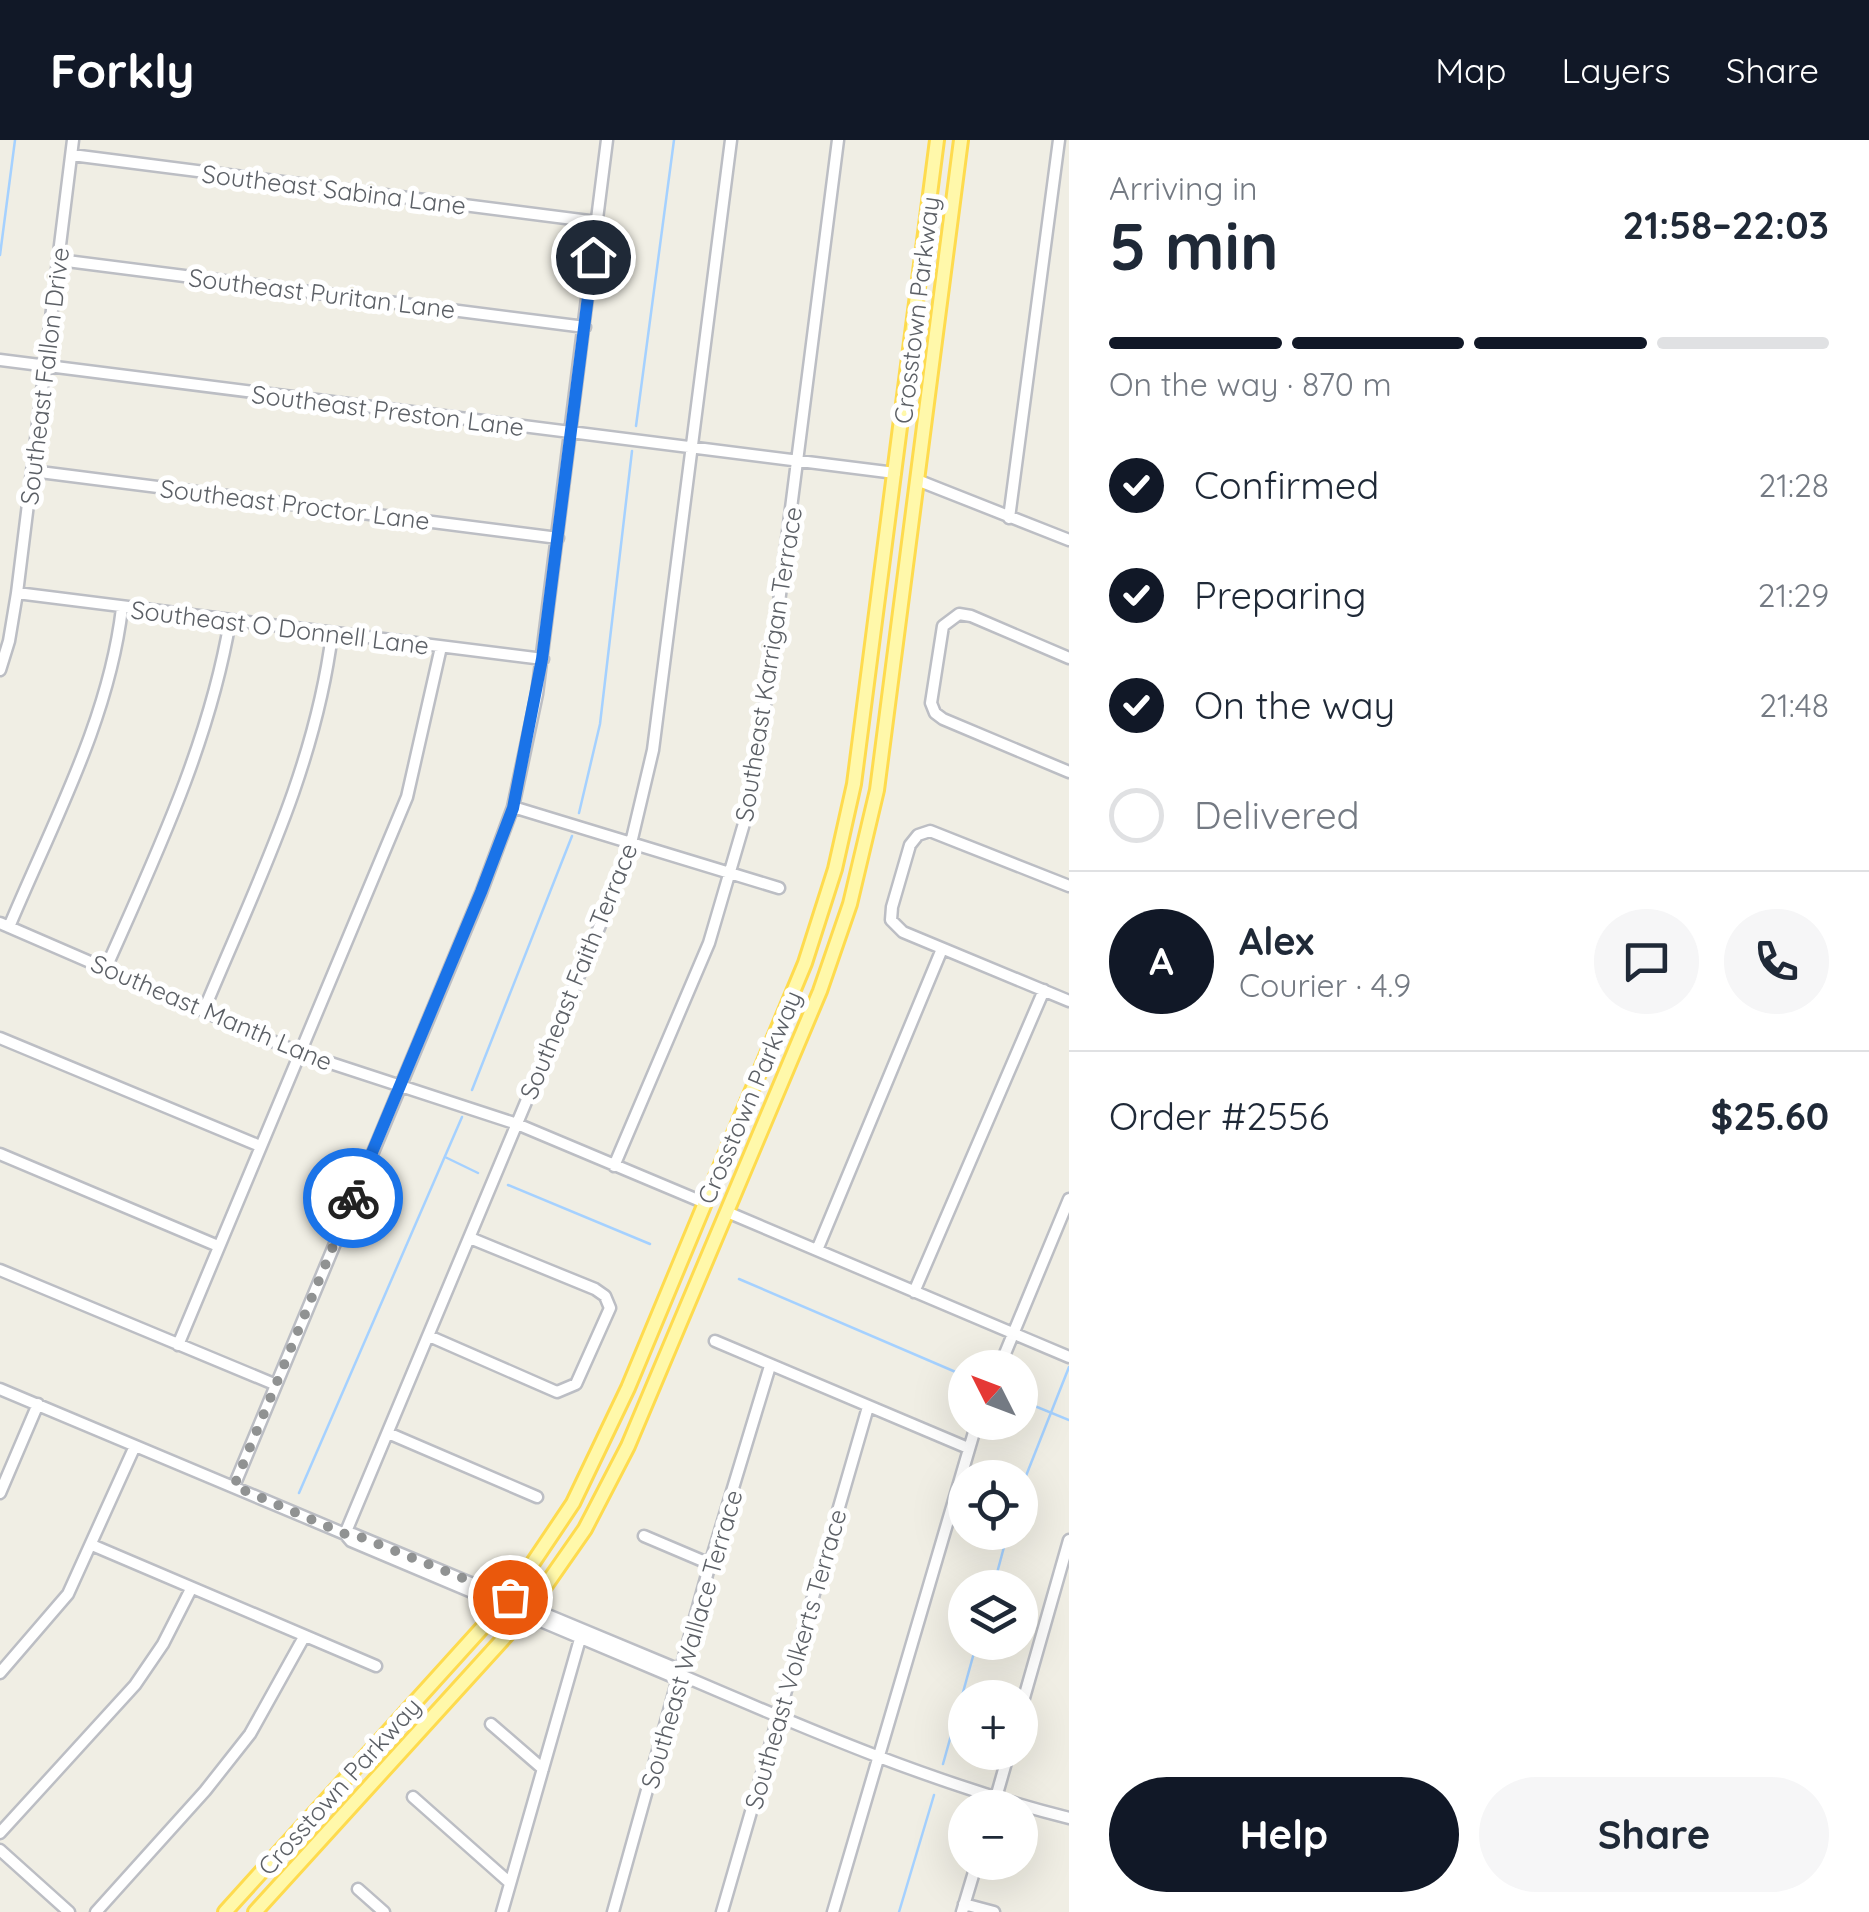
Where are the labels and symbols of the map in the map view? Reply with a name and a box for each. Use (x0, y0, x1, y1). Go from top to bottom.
street label: Southeast Sabina Lane (200, 157, 468, 221)
street label: Crosstown Parkway (887, 195, 945, 425)
pin (551, 215, 636, 300)
street label: Southeast Fallon Drive (13, 246, 75, 506)
street label: Southeast Puritan Lane (187, 261, 457, 325)
street label: Southeast Preston Lane (250, 378, 526, 442)
street label: Southeast Proctor Lane (158, 472, 432, 536)
street label: Southeast Karrigan Terrace (728, 504, 808, 824)
street label: Southeast O Donnell Lane (129, 593, 431, 661)
street label: Southeast Faith Terrace (512, 838, 644, 1104)
street label: Southeast Manth Lane (87, 947, 337, 1077)
street label: Crosstown Parkway (690, 986, 808, 1208)
courier (303, 1148, 403, 1248)
north arrow (948, 1350, 1038, 1440)
street label: Southeast Wallace Terrace (633, 1486, 749, 1792)
street label: Southeast Volkerts Terrace (737, 1505, 853, 1813)
pin (468, 1555, 553, 1640)
street label: Crosstown Parkway (251, 1691, 427, 1881)

